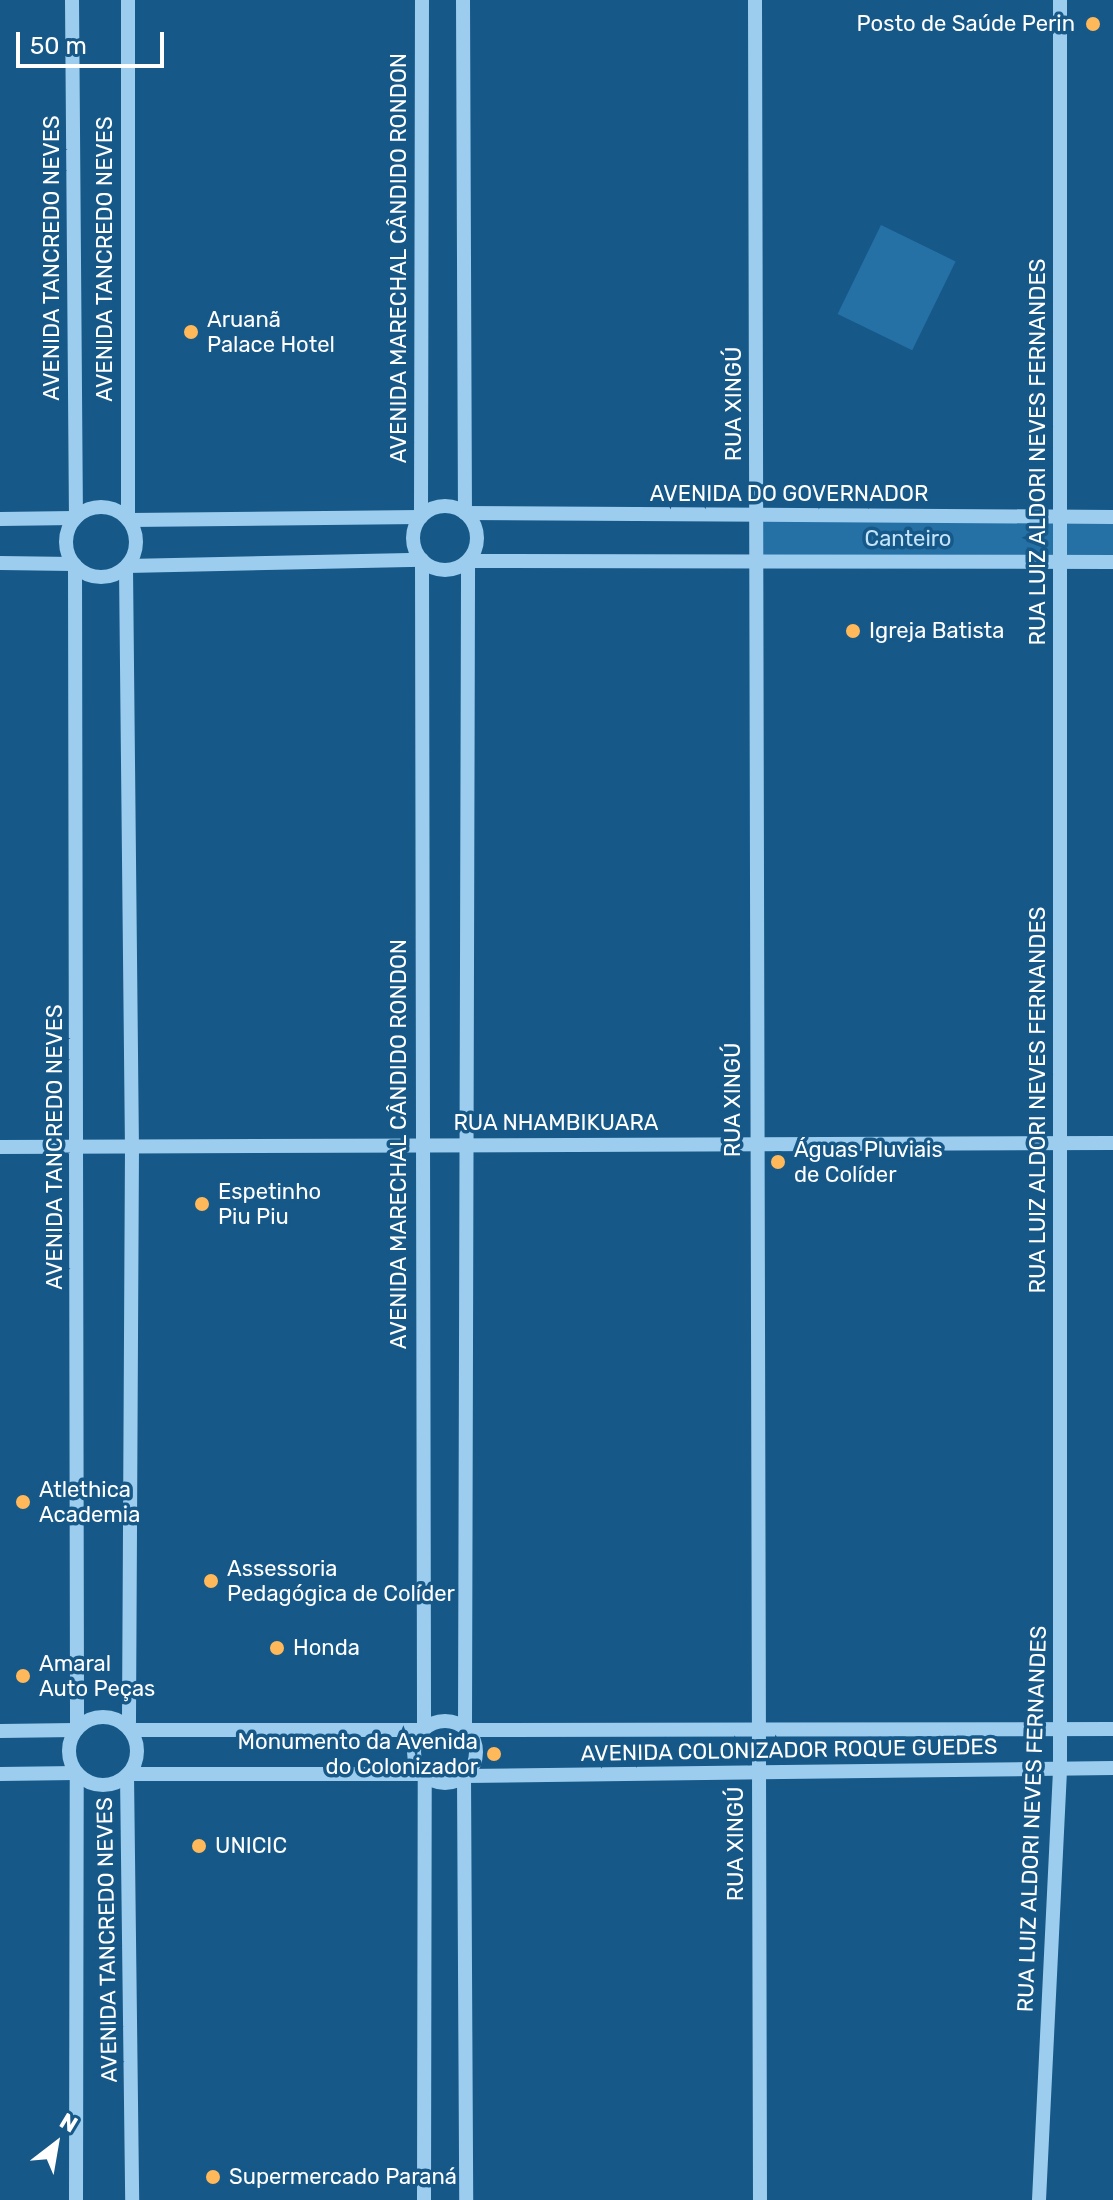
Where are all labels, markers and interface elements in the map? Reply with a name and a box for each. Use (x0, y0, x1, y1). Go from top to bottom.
place label: Posto de Saúde Perin (857, 11, 1075, 37)
marker: Posto de Saúde Perin (1082, 13, 1104, 35)
scale bar (20, 16, 168, 66)
text: 50 m (30, 32, 87, 60)
street label: AVENIDA MARECHAL CÂNDIDO RONDON (386, 52, 412, 464)
street label: AVENIDA TANCREDO NEVES (39, 115, 65, 401)
street label: AVENIDA TANCREDO NEVES (92, 116, 118, 402)
street label: RUA LUIZ ALDORI NEVES FERNANDES (1025, 258, 1051, 646)
place label: Aruanã Palace Hotel (207, 306, 335, 358)
marker: Aruanã Palace Hotel (182, 323, 200, 341)
street label: RUA XINGÚ (721, 346, 747, 462)
street label: AVENIDA DO GOVERNADOR (649, 481, 929, 507)
park label: Canteiro (865, 526, 951, 552)
place label: Igreja Batista (869, 618, 1004, 644)
marker: Igreja Batista (844, 622, 862, 640)
street label: RUA LUIZ ALDORI NEVES FERNANDES (1025, 906, 1051, 1294)
street label: AVENIDA MARECHAL CÂNDIDO RONDON (386, 938, 412, 1350)
street label: AVENIDA TANCREDO NEVES (42, 1004, 68, 1290)
street label: RUA XINGÚ (720, 1042, 746, 1158)
street label: RUA NHAMBIKUARA (453, 1110, 659, 1136)
place label: Águas Pluviais de Colíder (794, 1136, 943, 1188)
marker: Águas Pluviais de Colíder (769, 1153, 787, 1171)
place label: Espetinho Piu Piu (218, 1178, 321, 1230)
marker: Espetinho Piu Piu (193, 1195, 211, 1213)
place label: Atlethica Academia (39, 1476, 140, 1528)
marker: Atlethica Academia (14, 1493, 32, 1511)
place label: Assessoria Pedagógica de Colíder (227, 1555, 455, 1606)
marker: Assessoria Pedagógica de Colíder (202, 1572, 220, 1590)
street label: RUA LUIZ ALDORI NEVES FERNANDES (1012, 1625, 1052, 2013)
place label: Honda (293, 1635, 360, 1661)
marker: Honda (268, 1639, 286, 1657)
place label: Amaral Auto Peças (39, 1650, 155, 1702)
marker: Amaral Auto Peças (14, 1667, 32, 1685)
place label: Monumento da Avenida do Colonizador (237, 1728, 478, 1780)
street label: AVENIDA COLONIZADOR ROQUE GUEDES (580, 1733, 998, 1767)
marker: Monumento da Avenida do Colonizador (485, 1745, 503, 1763)
street label: RUA XINGÚ (723, 1786, 749, 1902)
street label: AVENIDA TANCREDO NEVES (91, 1797, 123, 2083)
place label: UNICIC (215, 1833, 287, 1859)
marker: UNICIC (190, 1837, 208, 1855)
north arrow (16, 2104, 96, 2184)
text: N (55, 2107, 82, 2139)
place label: Supermercado Paraná (229, 2164, 457, 2190)
marker: Supermercado Paraná (204, 2168, 222, 2186)

